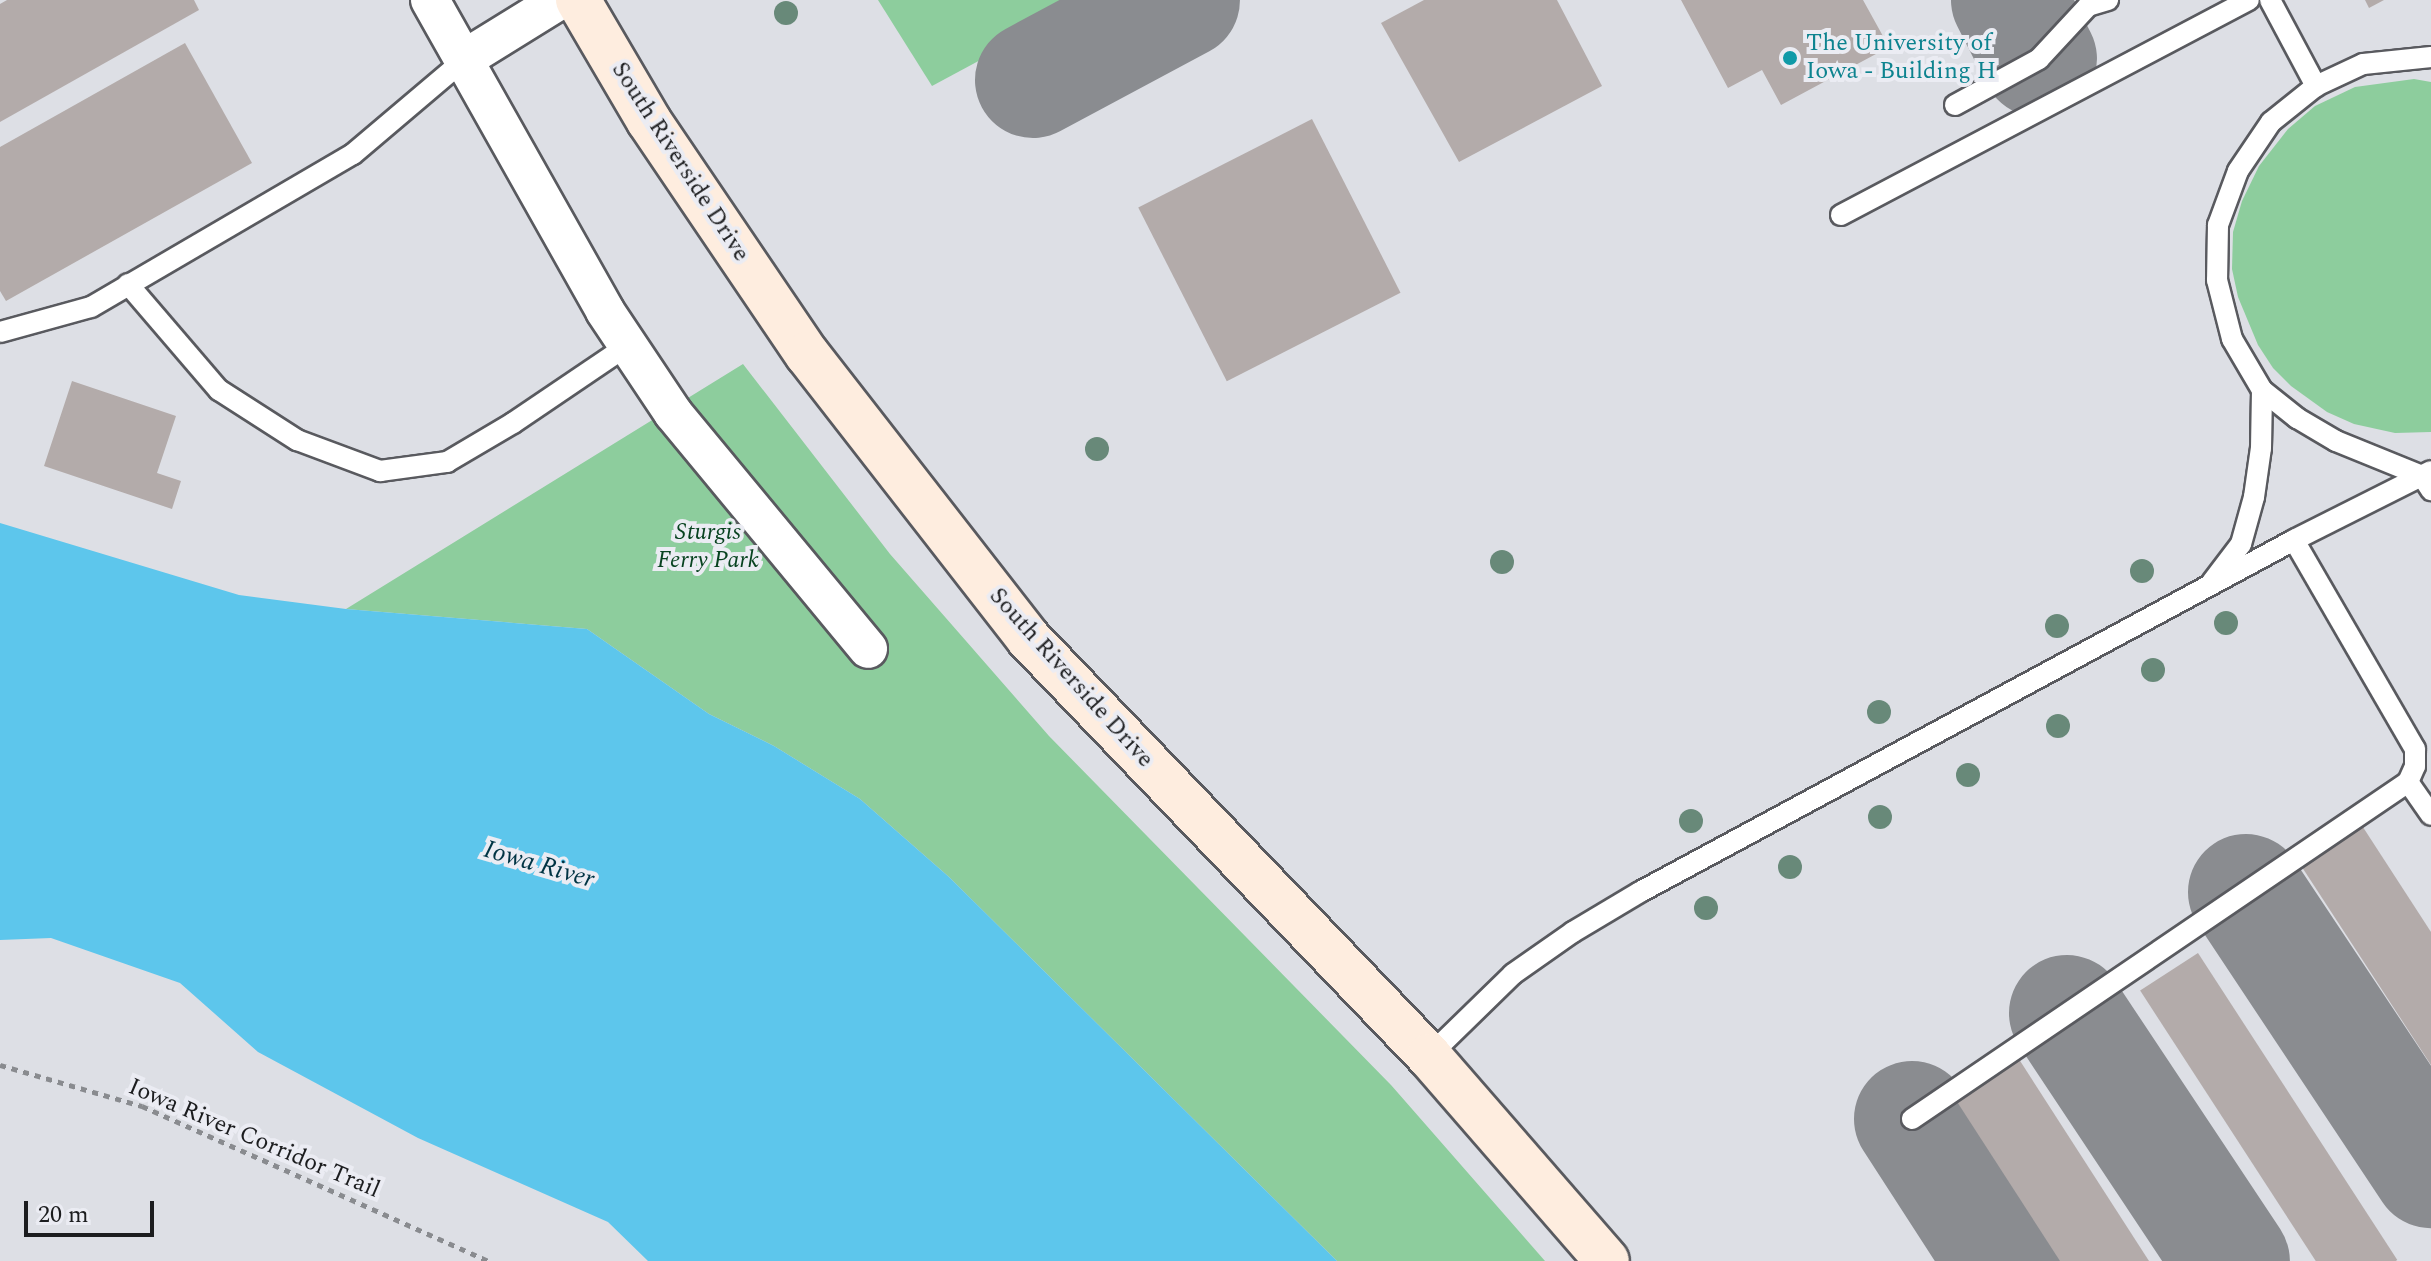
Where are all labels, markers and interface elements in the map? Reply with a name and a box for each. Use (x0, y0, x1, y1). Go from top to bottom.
place label: The University of Iowa - Building H (1806, 30, 1996, 86)
marker: The University of Iowa - Building H (1781, 49, 1799, 67)
street label: South Riverside Drive (605, 57, 755, 267)
park label: Sturgis Ferry Park (657, 519, 759, 575)
street label: South Riverside Drive (983, 582, 1159, 774)
water label: Iowa River (480, 834, 598, 896)
street label: Iowa River Corridor Trail (124, 1073, 384, 1205)
scale bar (28, 1185, 158, 1235)
text: 20 m (38, 1197, 89, 1233)

